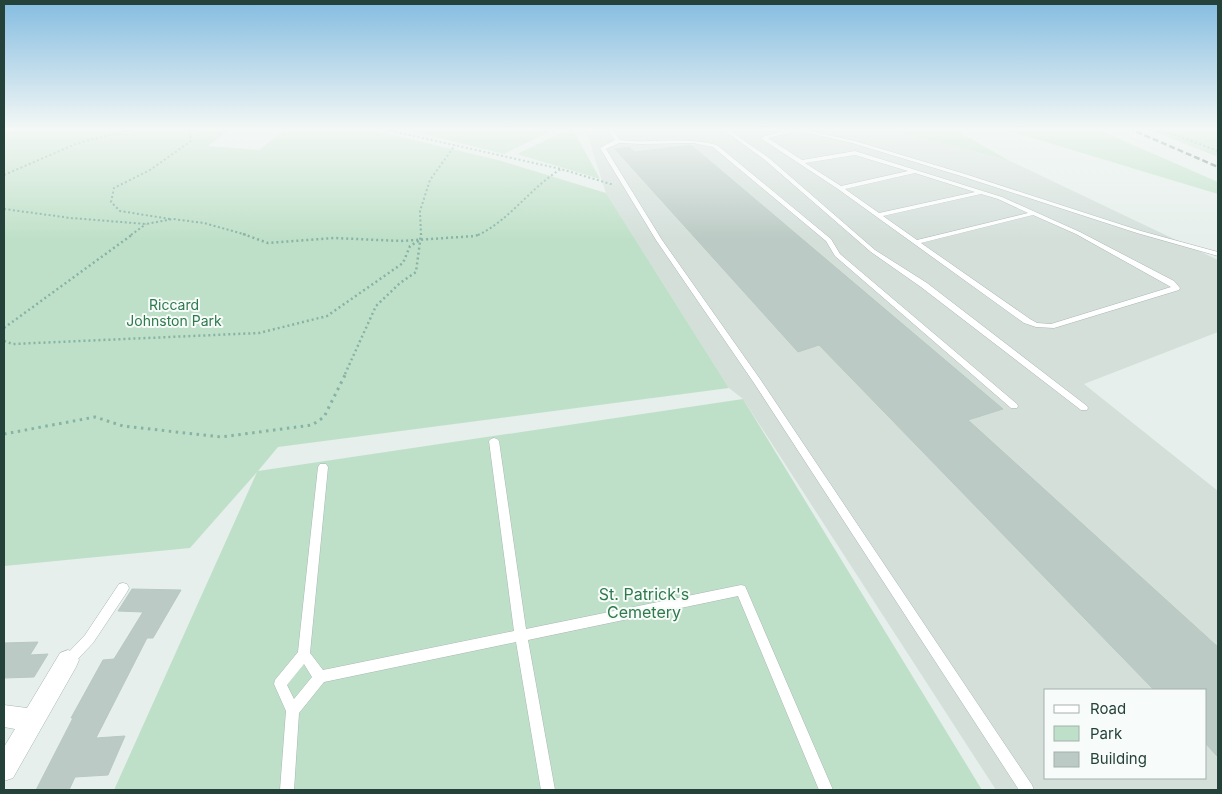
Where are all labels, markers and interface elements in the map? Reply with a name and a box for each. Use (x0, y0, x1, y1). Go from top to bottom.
park label: Riccard Johnston Park (126, 296, 222, 329)
park label: St. Patrick's Cemetery (599, 584, 689, 622)
legend (1044, 689, 1207, 779)
text: Road (1090, 699, 1126, 718)
text: Park (1090, 724, 1123, 743)
text: Building (1090, 749, 1147, 768)

